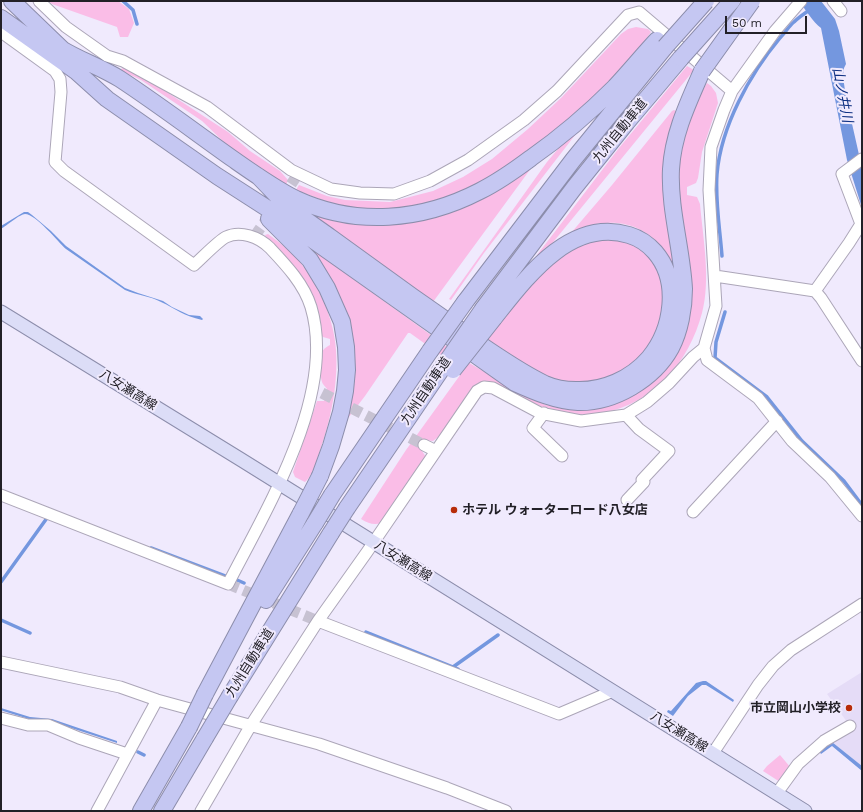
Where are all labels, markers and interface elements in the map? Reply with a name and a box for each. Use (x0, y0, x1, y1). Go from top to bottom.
scale bar (727, 8, 809, 34)
text: 50 m (732, 16, 762, 30)
water label: 山ノ井川 (828, 66, 856, 124)
street label: 九州自動車道 (589, 96, 651, 166)
street label: 九州自動車道 (398, 354, 454, 428)
street label: 八女瀬高線 (96, 366, 160, 414)
place label: ホテル ウォーターロード八女店 (462, 502, 648, 518)
marker: ホテル ウォーターロード八女店 (449, 505, 459, 515)
street label: 八女瀬高線 (371, 537, 435, 585)
street label: 九州自動車道 (223, 626, 277, 700)
place label: 市立岡山小学校 (750, 700, 841, 716)
marker: 市立岡山小学校 (844, 703, 854, 713)
street label: 八女瀬高線 (647, 708, 711, 756)

